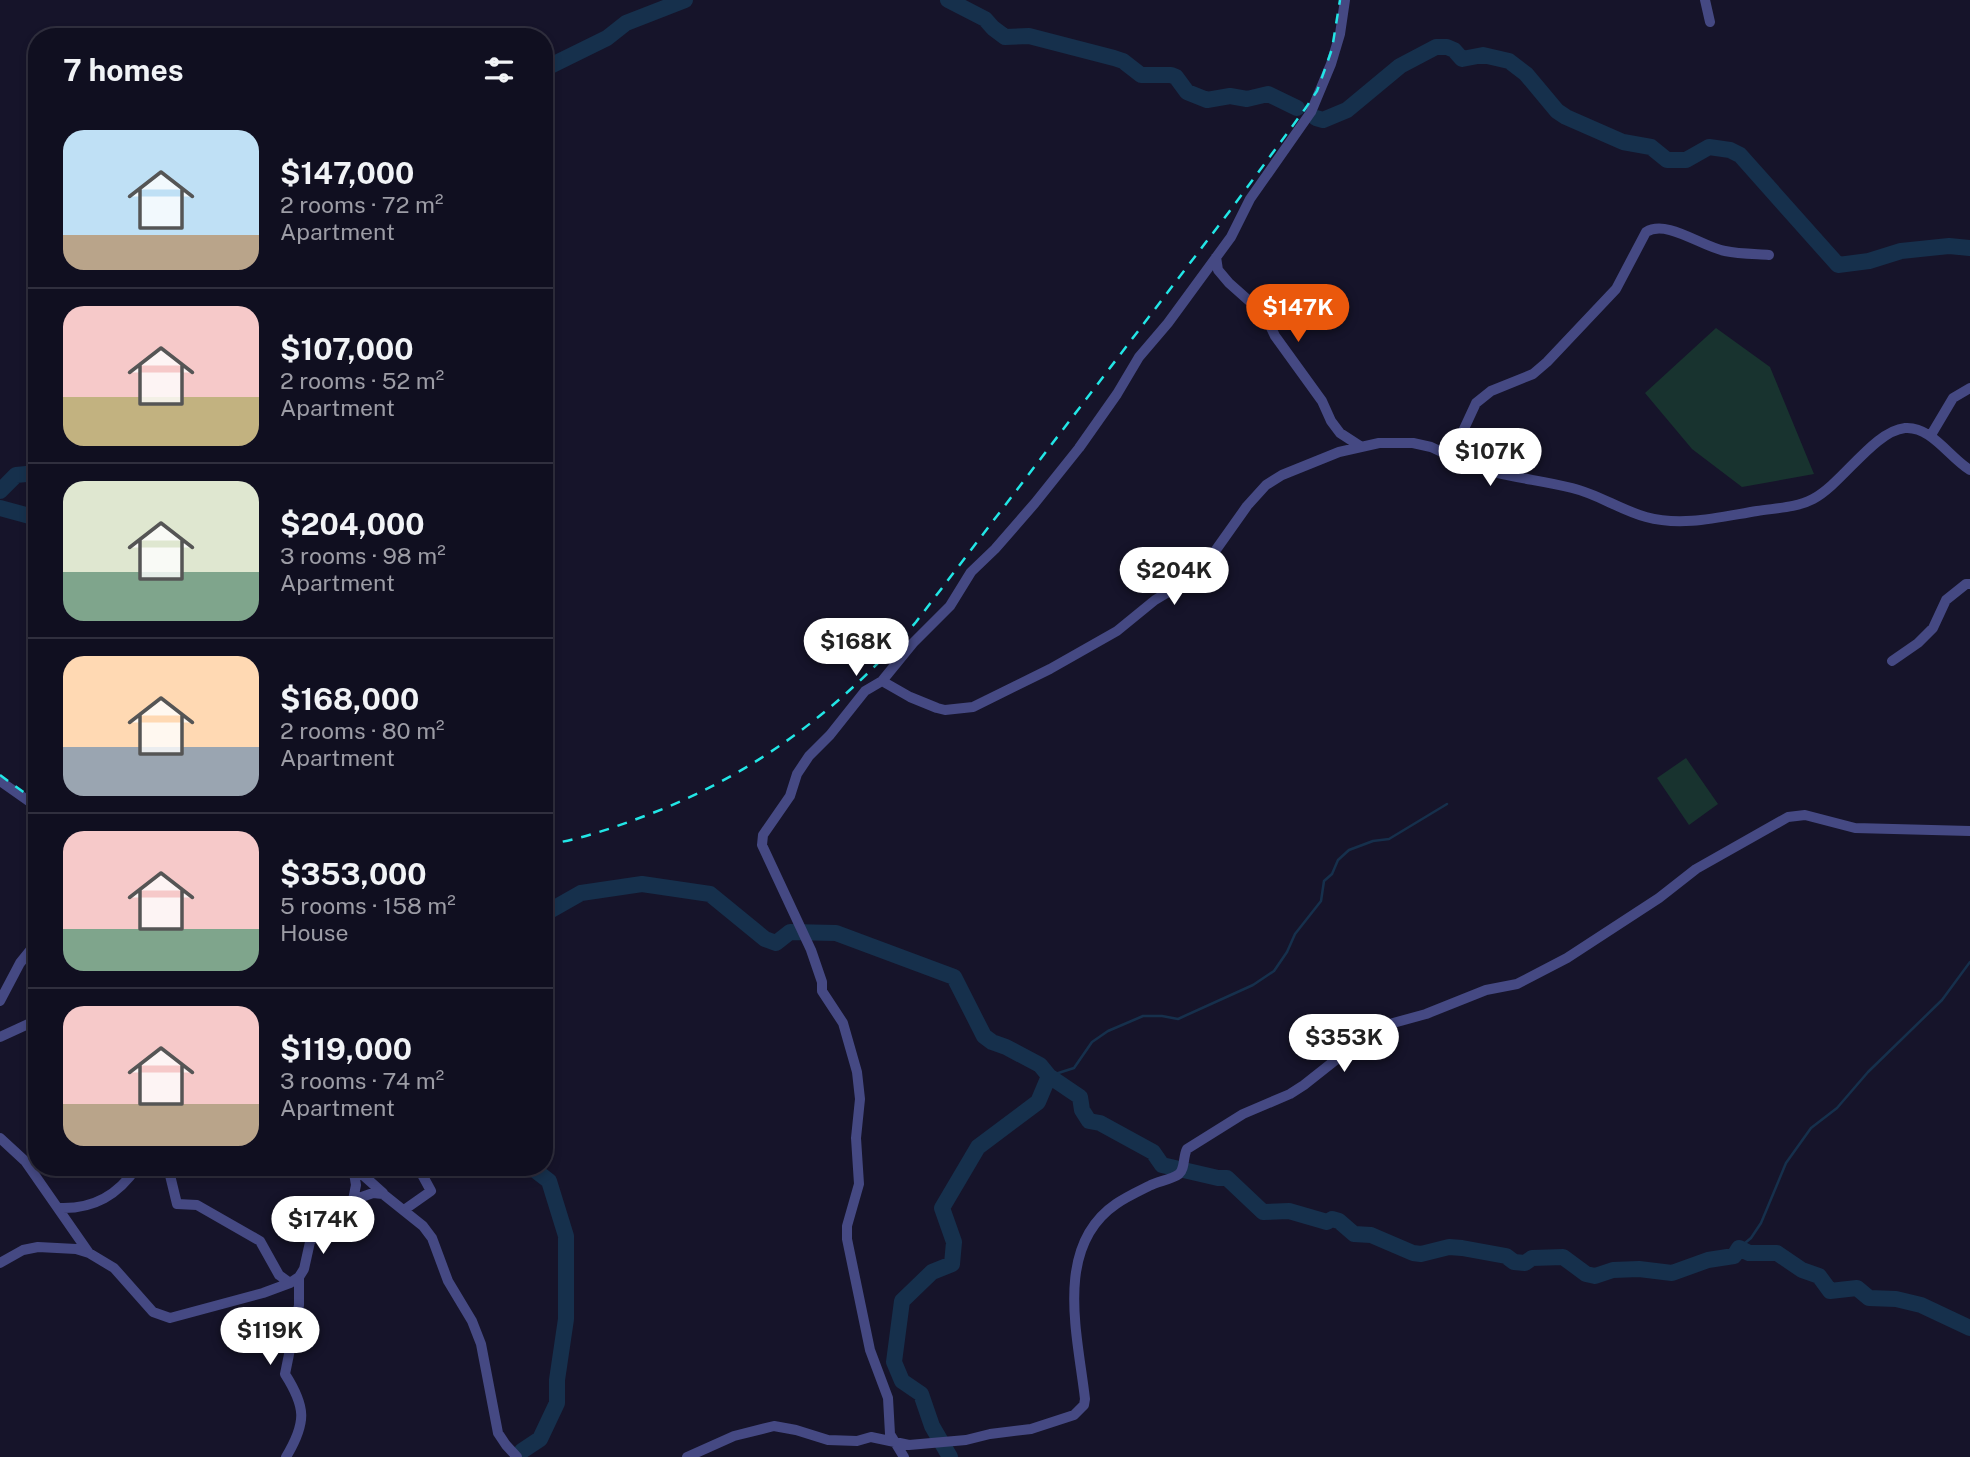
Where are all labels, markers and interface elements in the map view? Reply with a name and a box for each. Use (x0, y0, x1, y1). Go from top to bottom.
icon: filters (480, 51, 518, 89)
text: 7 homes (63, 52, 184, 88)
text: $147,000 (280, 155, 414, 191)
icon: home (119, 158, 203, 242)
text: 2 rooms · 72 m² (280, 191, 443, 218)
text: Apartment (280, 218, 395, 245)
pin: $147K (1249, 284, 1347, 344)
text: $147K (1262, 293, 1334, 320)
text: $107,000 (280, 331, 414, 367)
icon: home (119, 334, 203, 418)
text: 2 rooms · 52 m² (280, 367, 444, 394)
text: Apartment (280, 394, 395, 421)
pin: $107K (1441, 428, 1539, 488)
text: $107K (1455, 437, 1525, 464)
text: $204,000 (280, 506, 425, 542)
icon: home (119, 509, 203, 593)
text: 3 rooms · 98 m² (280, 542, 446, 569)
pin: $204K (1125, 548, 1223, 607)
text: $204K (1136, 556, 1212, 583)
text: Apartment (280, 569, 395, 596)
pin: $168K (807, 618, 905, 678)
text: $168K (820, 627, 892, 654)
text: $168,000 (280, 681, 419, 717)
icon: home (119, 684, 203, 768)
text: 2 rooms · 80 m² (280, 717, 445, 744)
text: Apartment (280, 744, 395, 771)
text: $353,000 (280, 856, 427, 892)
icon: home (119, 859, 203, 943)
text: 5 rooms · 158 m² (280, 892, 456, 919)
text: House (280, 919, 348, 946)
pin: $353K (1295, 1014, 1393, 1074)
text: $353K (1305, 1023, 1383, 1050)
text: $119,000 (280, 1031, 412, 1067)
icon: home (119, 1034, 203, 1118)
text: 3 rooms · 74 m² (280, 1067, 444, 1094)
text: Apartment (280, 1094, 395, 1121)
pin: $174K (274, 1196, 372, 1256)
text: $174K (287, 1205, 359, 1232)
pin: $119K (221, 1308, 319, 1367)
text: $119K (237, 1316, 304, 1343)

